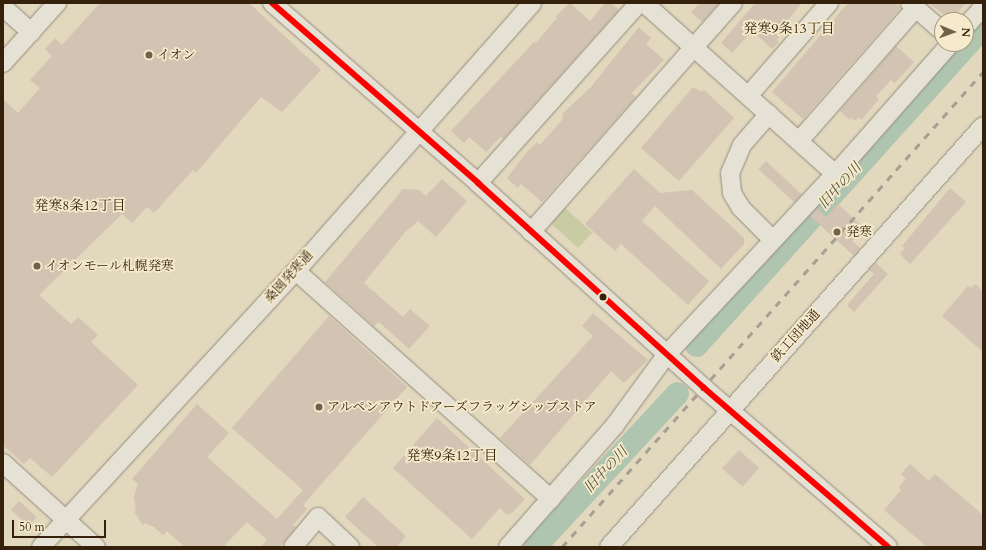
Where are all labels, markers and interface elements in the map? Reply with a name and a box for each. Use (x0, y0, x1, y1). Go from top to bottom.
north arrow (934, 12, 974, 52)
district label: 発寒9条13丁目 (743, 21, 835, 37)
text: N (958, 27, 973, 37)
place label: イオン (157, 47, 196, 63)
marker: イオン (144, 50, 154, 60)
water label: 旧中の川 (815, 160, 865, 212)
district label: 発寒8条12丁目 (34, 198, 126, 214)
place label: 発寒 (846, 224, 872, 240)
marker: 発寒 (831, 226, 843, 238)
street label: 桑園発寒通 (261, 248, 317, 306)
place label: イオンモール札幌発寒 (45, 258, 174, 274)
marker: イオンモール札幌発寒 (32, 261, 42, 271)
unlabelled marker (598, 292, 608, 302)
street label: 鉄工団地通 (768, 307, 824, 365)
place label: アルペンアウトドアーズフラッグシップストア (327, 399, 600, 415)
marker: アルペンアウトドアーズフラッグシップストア (314, 402, 324, 412)
water label: 旧中の川 (581, 444, 631, 496)
district label: 発寒9条12丁目 (406, 448, 498, 464)
scale bar (14, 512, 108, 538)
text: 50 m (19, 519, 45, 535)

